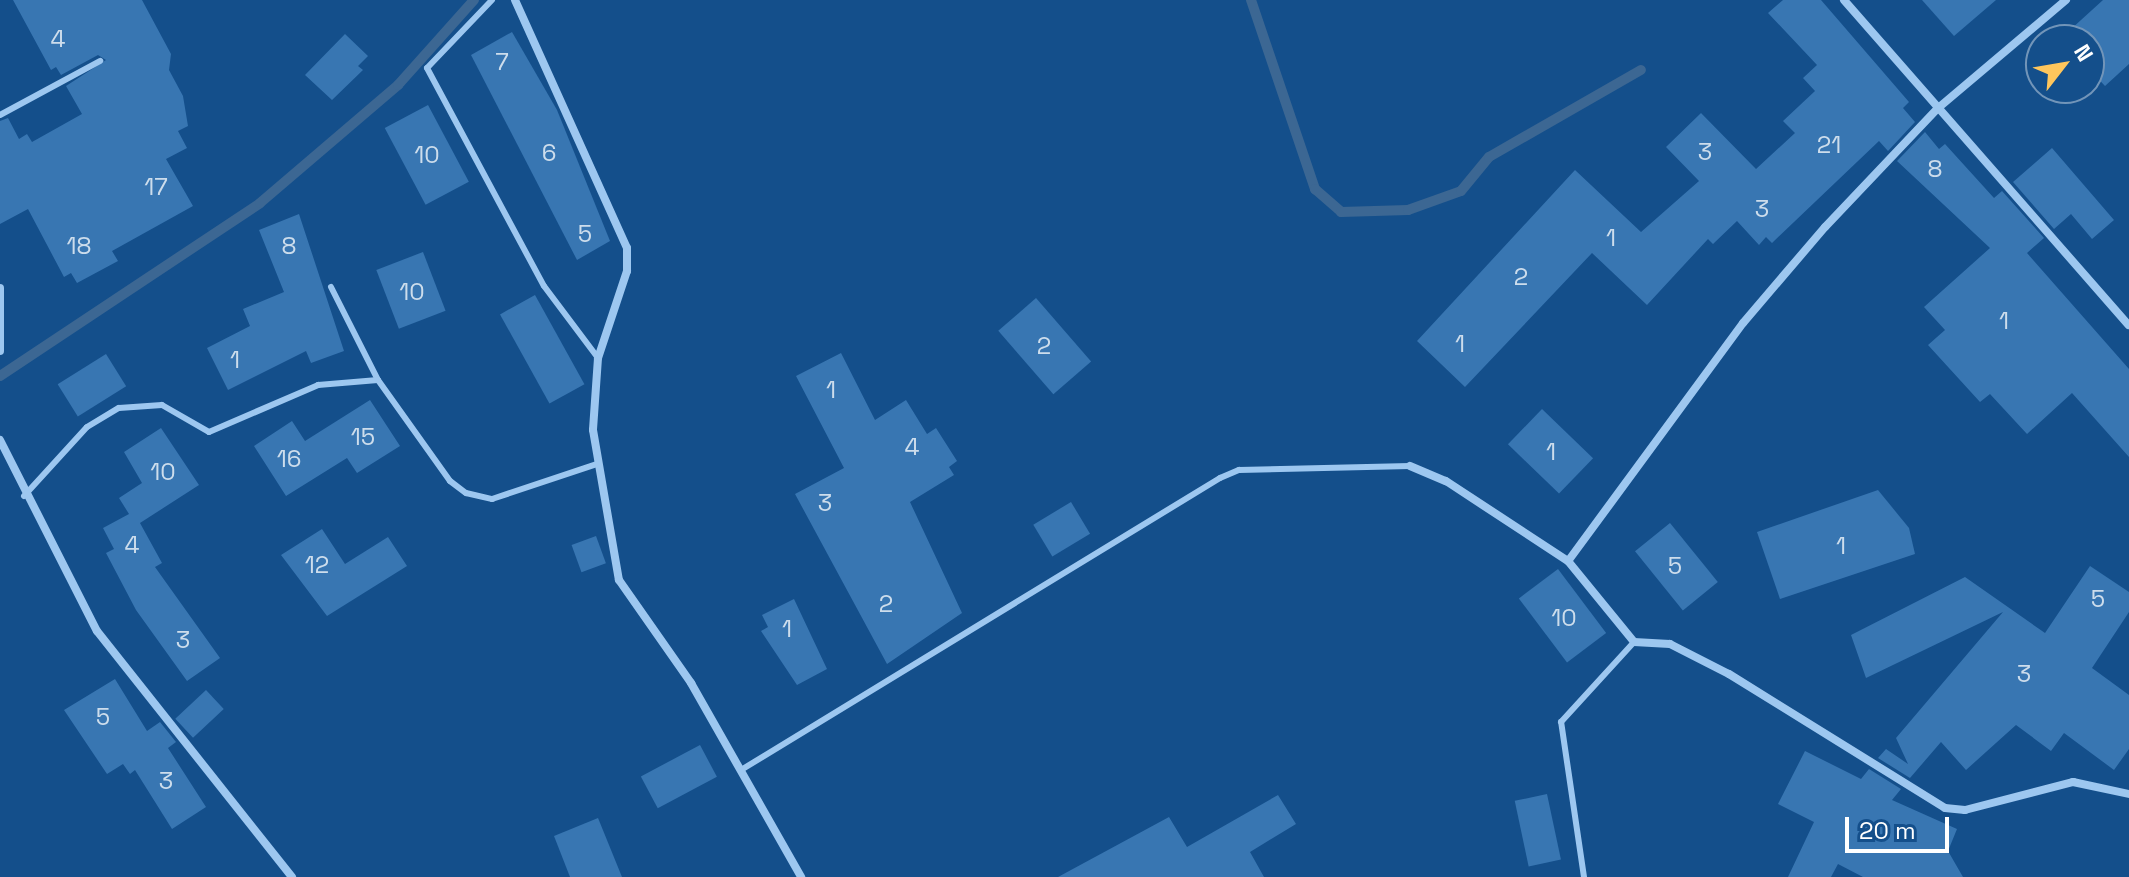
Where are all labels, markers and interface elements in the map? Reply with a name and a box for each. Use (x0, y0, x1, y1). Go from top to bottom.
north arrow (2025, 24, 2105, 104)
house number: 4 (51, 25, 65, 53)
text: N (2068, 39, 2100, 66)
house number: 7 (495, 48, 509, 76)
house number: 21 (1817, 131, 1841, 159)
house number: 3 (1698, 138, 1712, 166)
house number: 6 (542, 139, 556, 167)
house number: 10 (414, 141, 440, 169)
house number: 8 (1928, 155, 1942, 183)
house number: 17 (144, 173, 168, 201)
house number: 3 (1755, 195, 1769, 223)
house number: 5 (578, 220, 592, 248)
house number: 1 (1606, 224, 1616, 252)
house number: 18 (67, 232, 91, 260)
house number: 8 (282, 232, 296, 260)
house number: 2 (1514, 263, 1528, 291)
house number: 10 (399, 278, 425, 306)
house number: 1 (1999, 307, 2009, 335)
house number: 1 (1455, 330, 1465, 358)
house number: 2 (1037, 332, 1051, 360)
house number: 1 (230, 346, 240, 374)
house number: 1 (826, 376, 836, 404)
house number: 15 (351, 423, 375, 451)
house number: 4 (905, 433, 919, 461)
house number: 1 (1546, 438, 1556, 466)
house number: 16 (277, 445, 301, 473)
house number: 10 (150, 458, 176, 486)
house number: 3 (818, 489, 832, 517)
house number: 4 (125, 531, 139, 559)
house number: 1 (1836, 532, 1846, 560)
house number: 12 (305, 551, 329, 579)
house number: 5 (1668, 552, 1682, 580)
house number: 5 (2091, 585, 2105, 613)
house number: 2 (879, 590, 893, 618)
house number: 10 (1551, 604, 1577, 632)
house number: 1 (782, 615, 792, 643)
house number: 3 (176, 626, 190, 654)
house number: 3 (2017, 660, 2031, 688)
house number: 5 (96, 703, 110, 731)
house number: 3 (159, 767, 173, 795)
scale bar (1849, 801, 1953, 851)
text: 20 m (1859, 815, 1916, 846)

